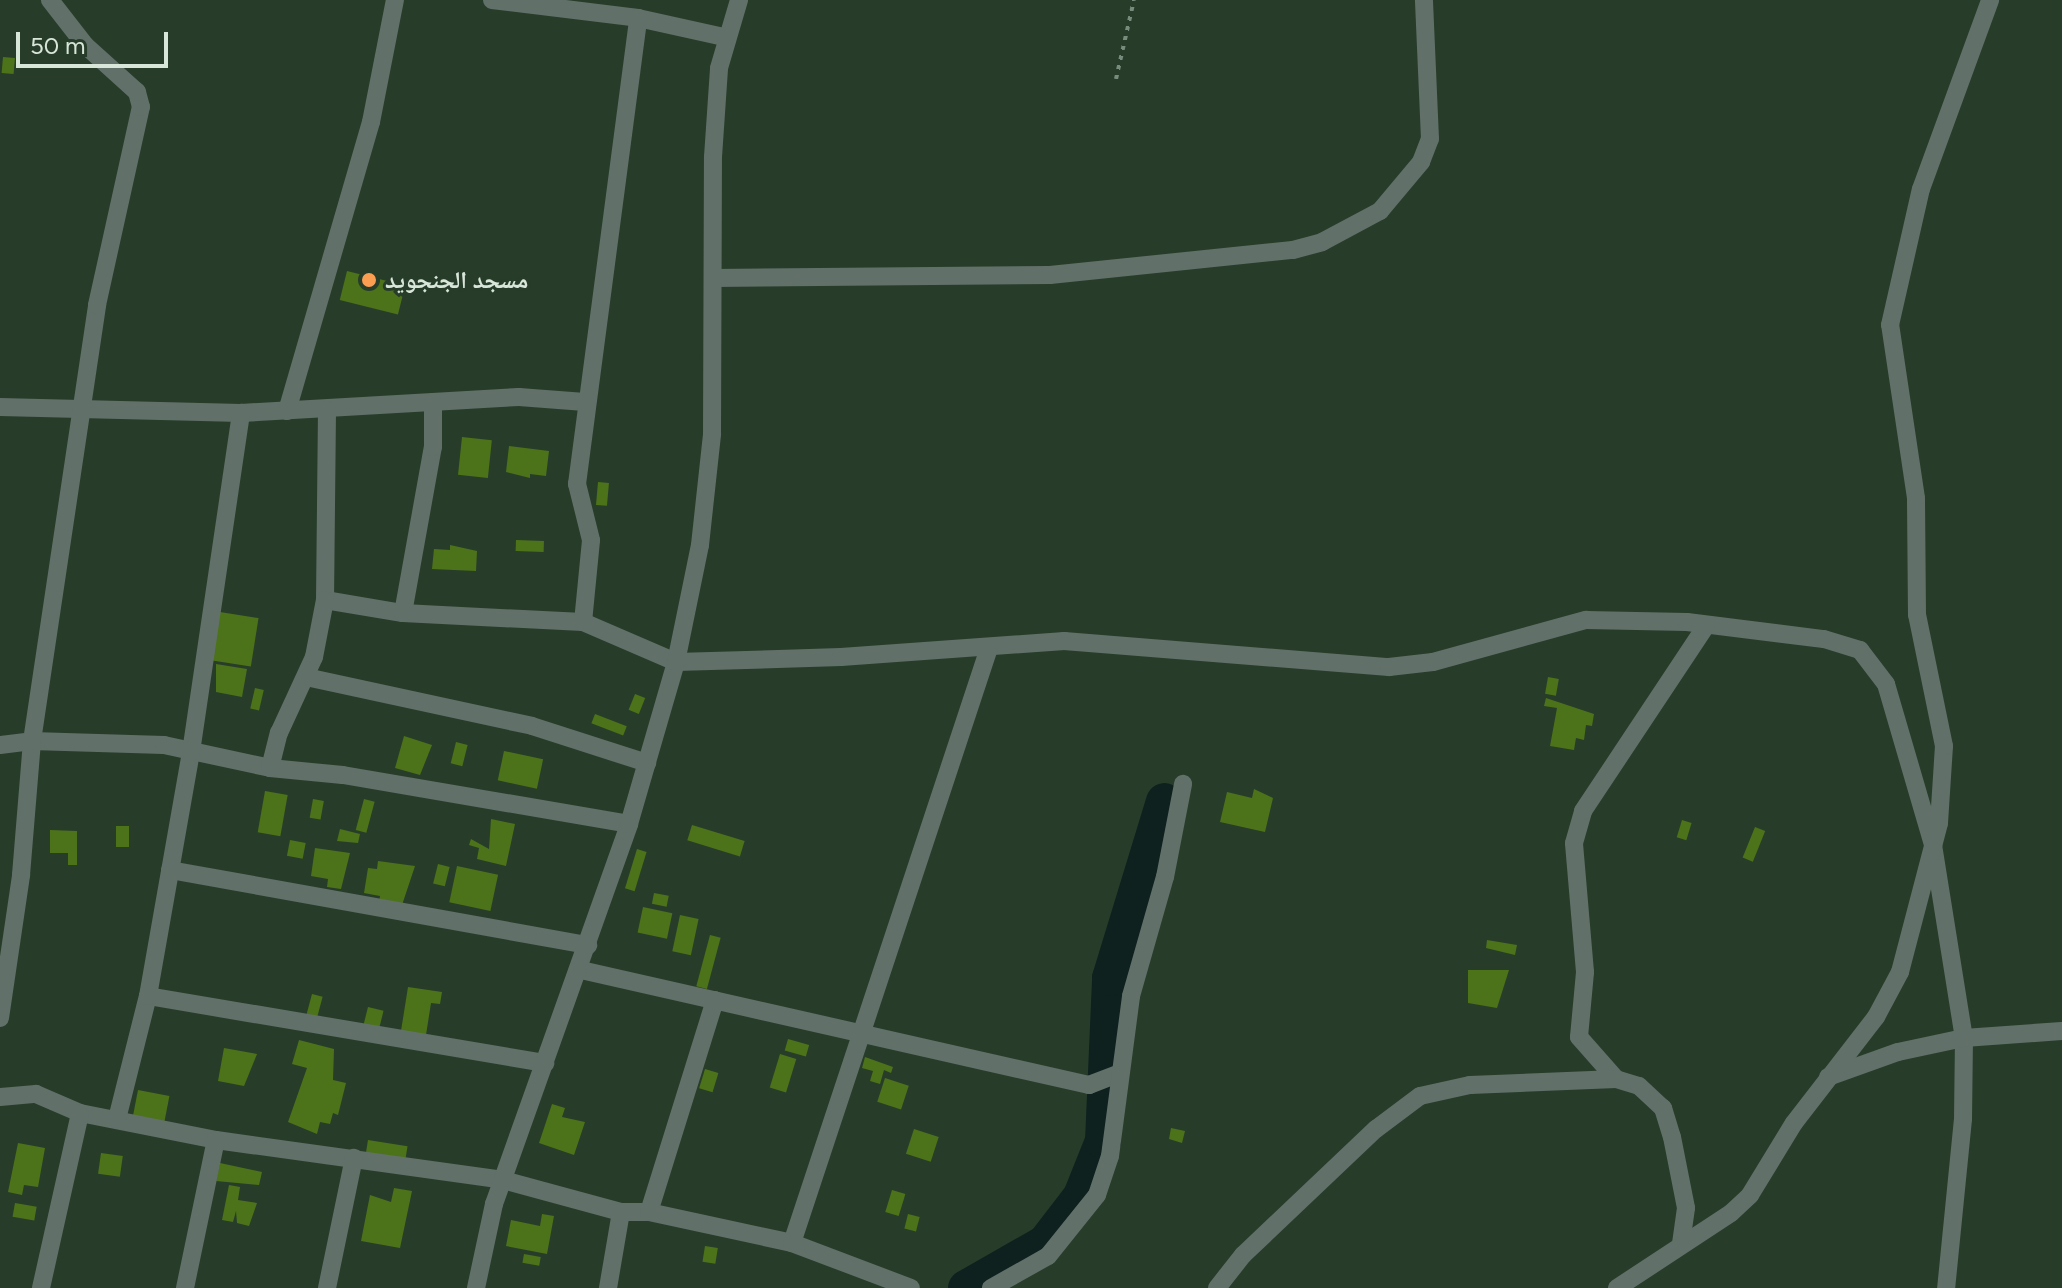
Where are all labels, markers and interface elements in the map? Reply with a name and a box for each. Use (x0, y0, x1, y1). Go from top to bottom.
scale bar (20, 16, 172, 66)
text: 50 m (30, 31, 86, 60)
place label: مسجد الجنجويد (385, 266, 528, 294)
marker: مسجد الجنجويد (360, 271, 378, 289)

